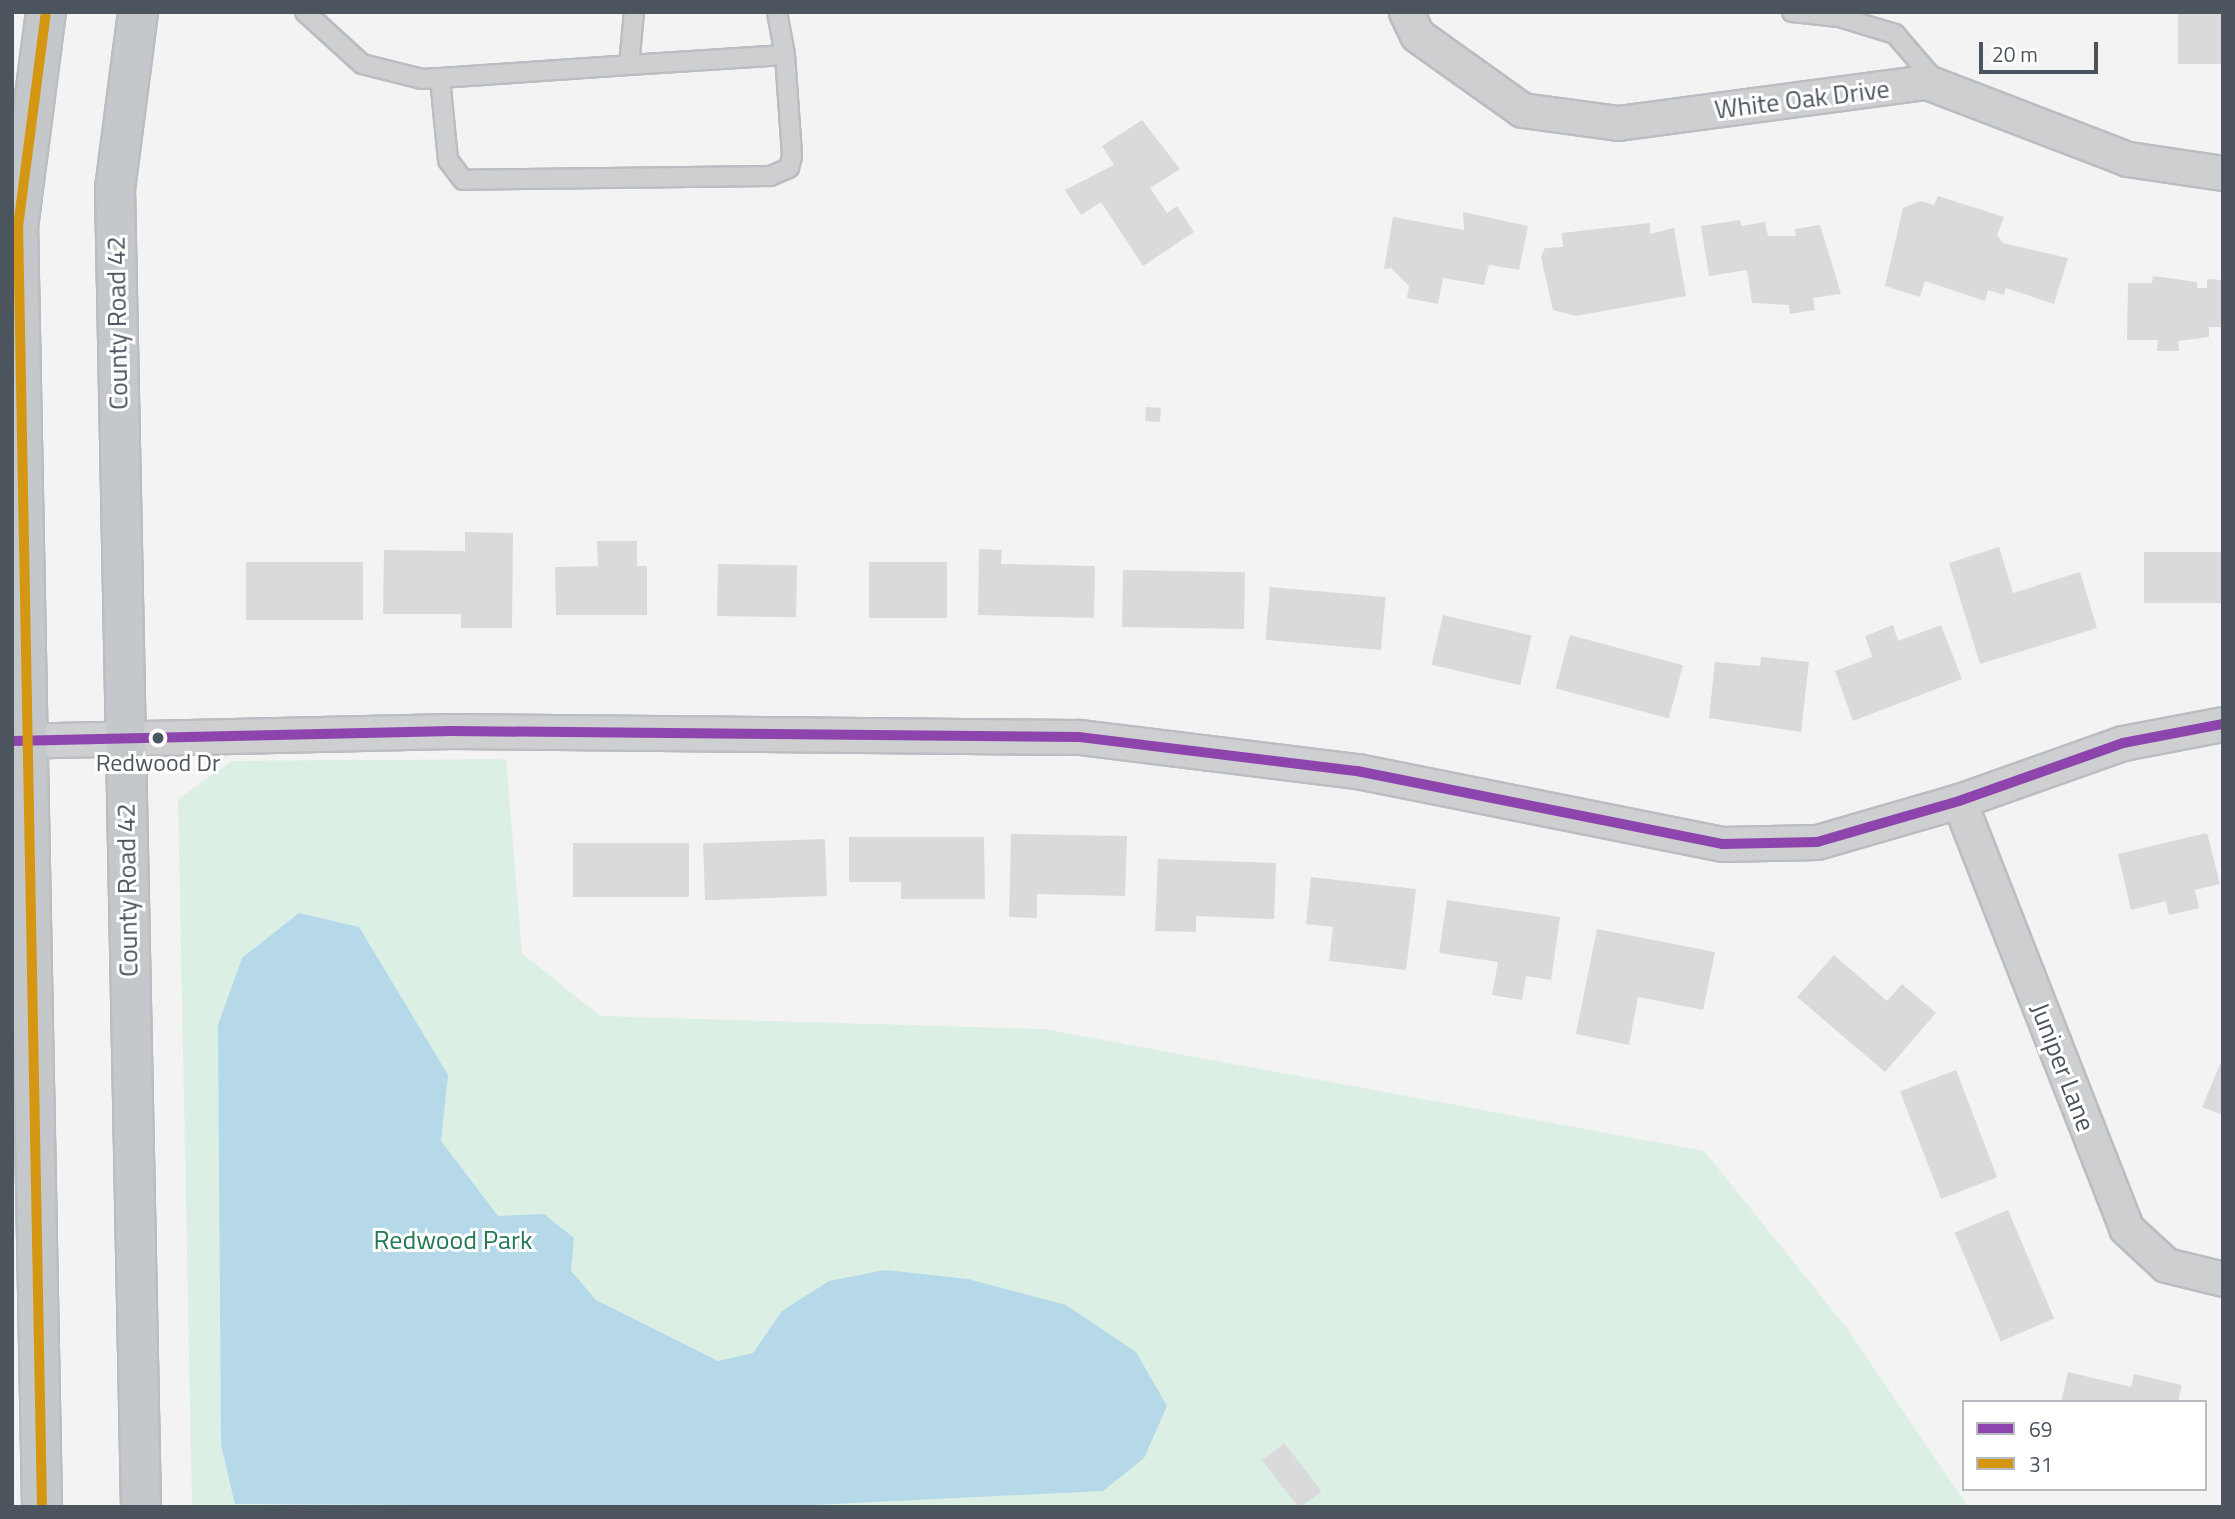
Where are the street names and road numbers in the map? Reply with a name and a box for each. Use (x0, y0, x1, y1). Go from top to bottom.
street label: White Oak Drive (1713, 73, 1891, 125)
street label: County Road 42 (100, 236, 134, 410)
street label: County Road 42 (110, 803, 144, 977)
street label: Juniper Lane (2024, 998, 2102, 1136)

